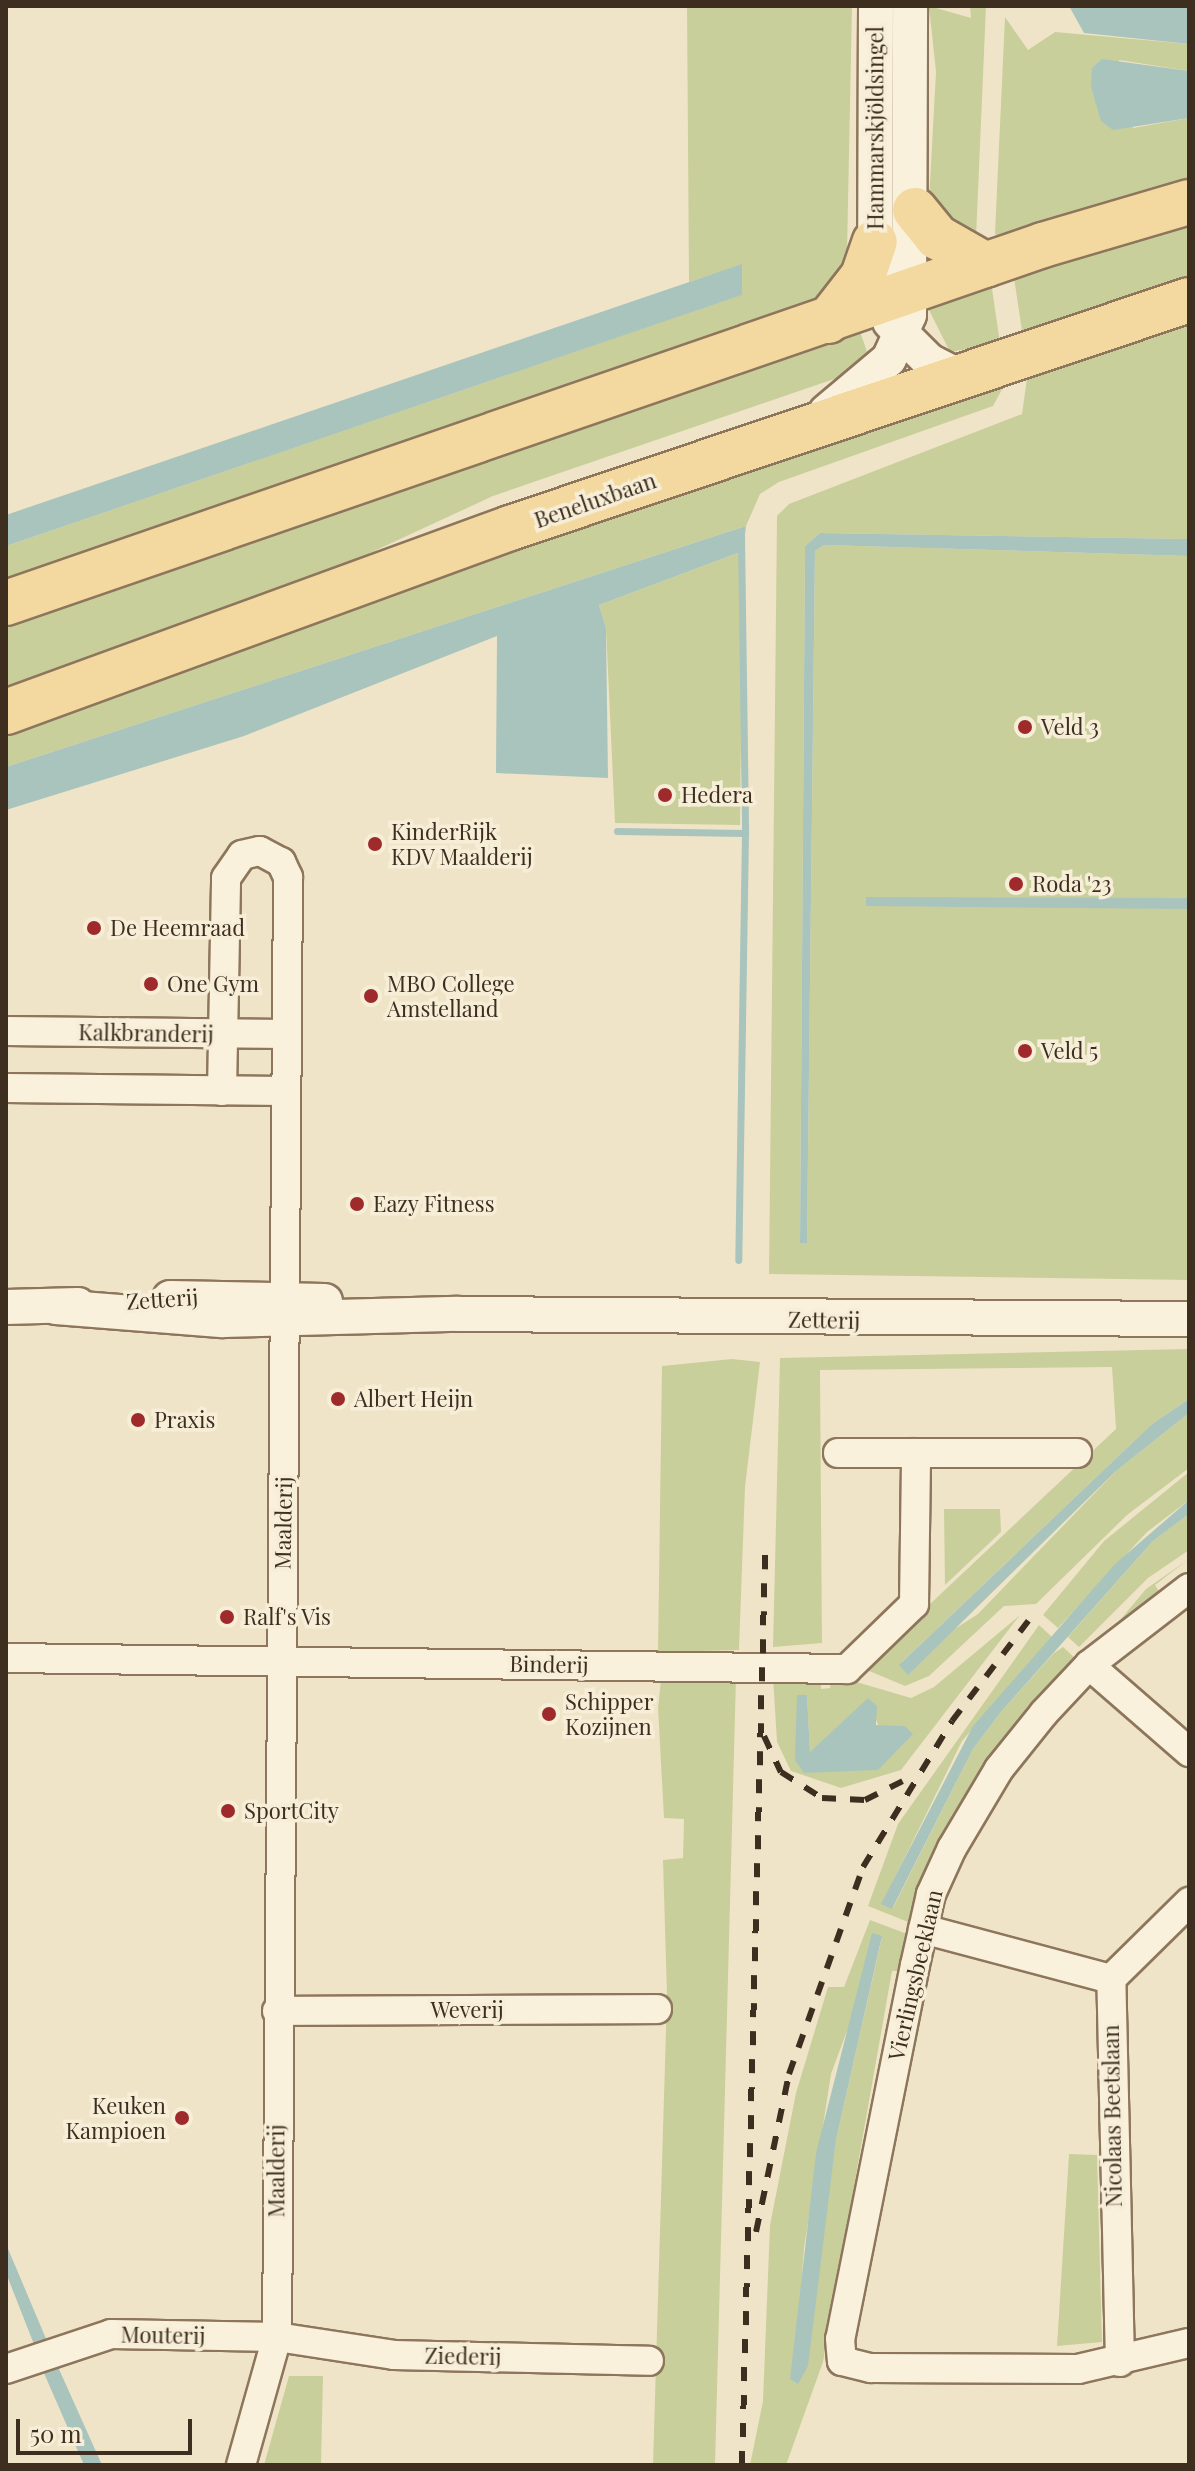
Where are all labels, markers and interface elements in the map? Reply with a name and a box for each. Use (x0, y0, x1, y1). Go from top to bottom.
street label: Hammarskjöldsingel (862, 26, 888, 230)
street label: Beneluxbaan (531, 467, 659, 533)
place label: Veld 3 (1041, 714, 1099, 740)
marker: Veld 3 (1016, 718, 1034, 736)
place label: Hedera (681, 782, 753, 808)
marker: Hedera (656, 786, 674, 804)
place label: KinderRijk KDV Maalderij (391, 818, 533, 870)
marker: KinderRijk KDV Maalderij (366, 835, 384, 853)
place label: Roda '23 (1032, 871, 1112, 897)
marker: Roda '23 (1007, 875, 1025, 893)
place label: De Heemraad (110, 915, 245, 941)
marker: De Heemraad (85, 919, 103, 937)
place label: MBO College Amstelland (387, 970, 515, 1022)
place label: One Gym (167, 971, 259, 997)
marker: One Gym (142, 975, 160, 993)
marker: MBO College Amstelland (362, 987, 380, 1005)
street label: Kalkbranderij (78, 1019, 214, 1047)
place label: Veld 5 (1041, 1038, 1098, 1064)
marker: Veld 5 (1016, 1042, 1034, 1060)
place label: Eazy Fitness (373, 1191, 495, 1217)
marker: Eazy Fitness (348, 1195, 366, 1213)
street label: Zetterij (125, 1283, 199, 1315)
street label: Zetterij (788, 1306, 860, 1334)
place label: Albert Heijn (354, 1386, 474, 1412)
marker: Albert Heijn (329, 1390, 347, 1408)
place label: Praxis (154, 1407, 215, 1433)
marker: Praxis (129, 1411, 147, 1429)
street label: Maalderij (269, 1476, 297, 1570)
place label: Ralf's Vis (243, 1604, 331, 1630)
marker: Ralf's Vis (218, 1608, 236, 1626)
street label: Binderij (509, 1650, 589, 1678)
place label: Schipper Kozijnen (565, 1688, 653, 1740)
marker: Schipper Kozijnen (540, 1705, 558, 1723)
place label: SportCity (244, 1798, 339, 1824)
marker: SportCity (219, 1802, 237, 1820)
street label: Vierlingsbeeklaan (883, 1887, 947, 2063)
street label: Weverij (430, 1997, 504, 2023)
street label: Nicolaas Beetslaan (1097, 2024, 1127, 2208)
place label: Keuken Kampioen (66, 2092, 166, 2144)
marker: Keuken Kampioen (173, 2109, 191, 2127)
street label: Maalderij (263, 2124, 289, 2218)
street label: Mouterij (120, 2321, 206, 2349)
street label: Ziederij (424, 2342, 502, 2370)
scale bar (20, 2403, 196, 2453)
text: 50 m (30, 2417, 82, 2449)

